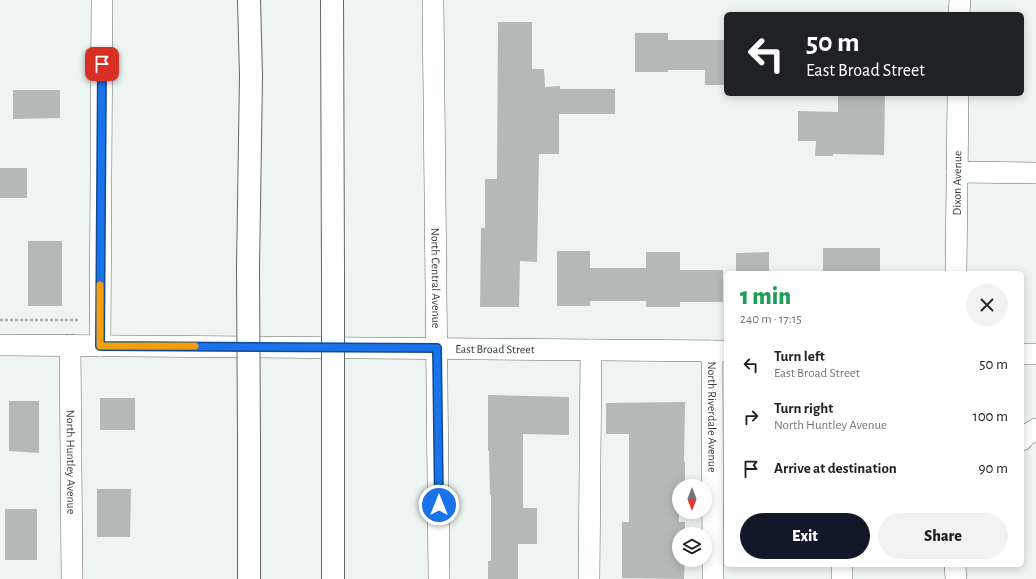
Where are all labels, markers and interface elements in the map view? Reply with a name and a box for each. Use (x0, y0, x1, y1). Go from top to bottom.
icon: left (740, 28, 792, 80)
text: 50 m (806, 29, 860, 57)
pin (85, 47, 119, 81)
icon: arrive (91, 53, 113, 75)
text: East Broad Street (806, 62, 925, 80)
street label: Dixon Avenue (951, 151, 963, 215)
street label: North Central Avenue (429, 228, 442, 328)
button: close (966, 284, 1008, 326)
text: 1 min (740, 285, 791, 309)
text: 240 m · 17:15 (740, 313, 802, 326)
street label: East Broad Street (455, 343, 535, 355)
text: Turn left (774, 349, 825, 364)
icon: left (740, 354, 762, 376)
text: 50 m (979, 357, 1008, 372)
street label: North Riverdale Avenue (706, 362, 719, 472)
text: East Broad Street (774, 367, 860, 380)
text: Turn right (774, 401, 833, 416)
icon: right (740, 406, 762, 428)
text: 100 m (973, 409, 1008, 424)
street label: North Huntley Avenue (64, 410, 77, 514)
text: North Huntley Avenue (774, 419, 887, 432)
icon: arrive (740, 458, 762, 480)
text: Arrive at destination (774, 461, 897, 476)
text: 90 m (979, 461, 1008, 476)
north arrow (672, 479, 712, 519)
map controls (672, 479, 712, 567)
position arrow (418, 484, 460, 526)
button: Exit (740, 513, 870, 559)
button: Share (878, 513, 1008, 559)
button: layers (672, 527, 712, 567)

